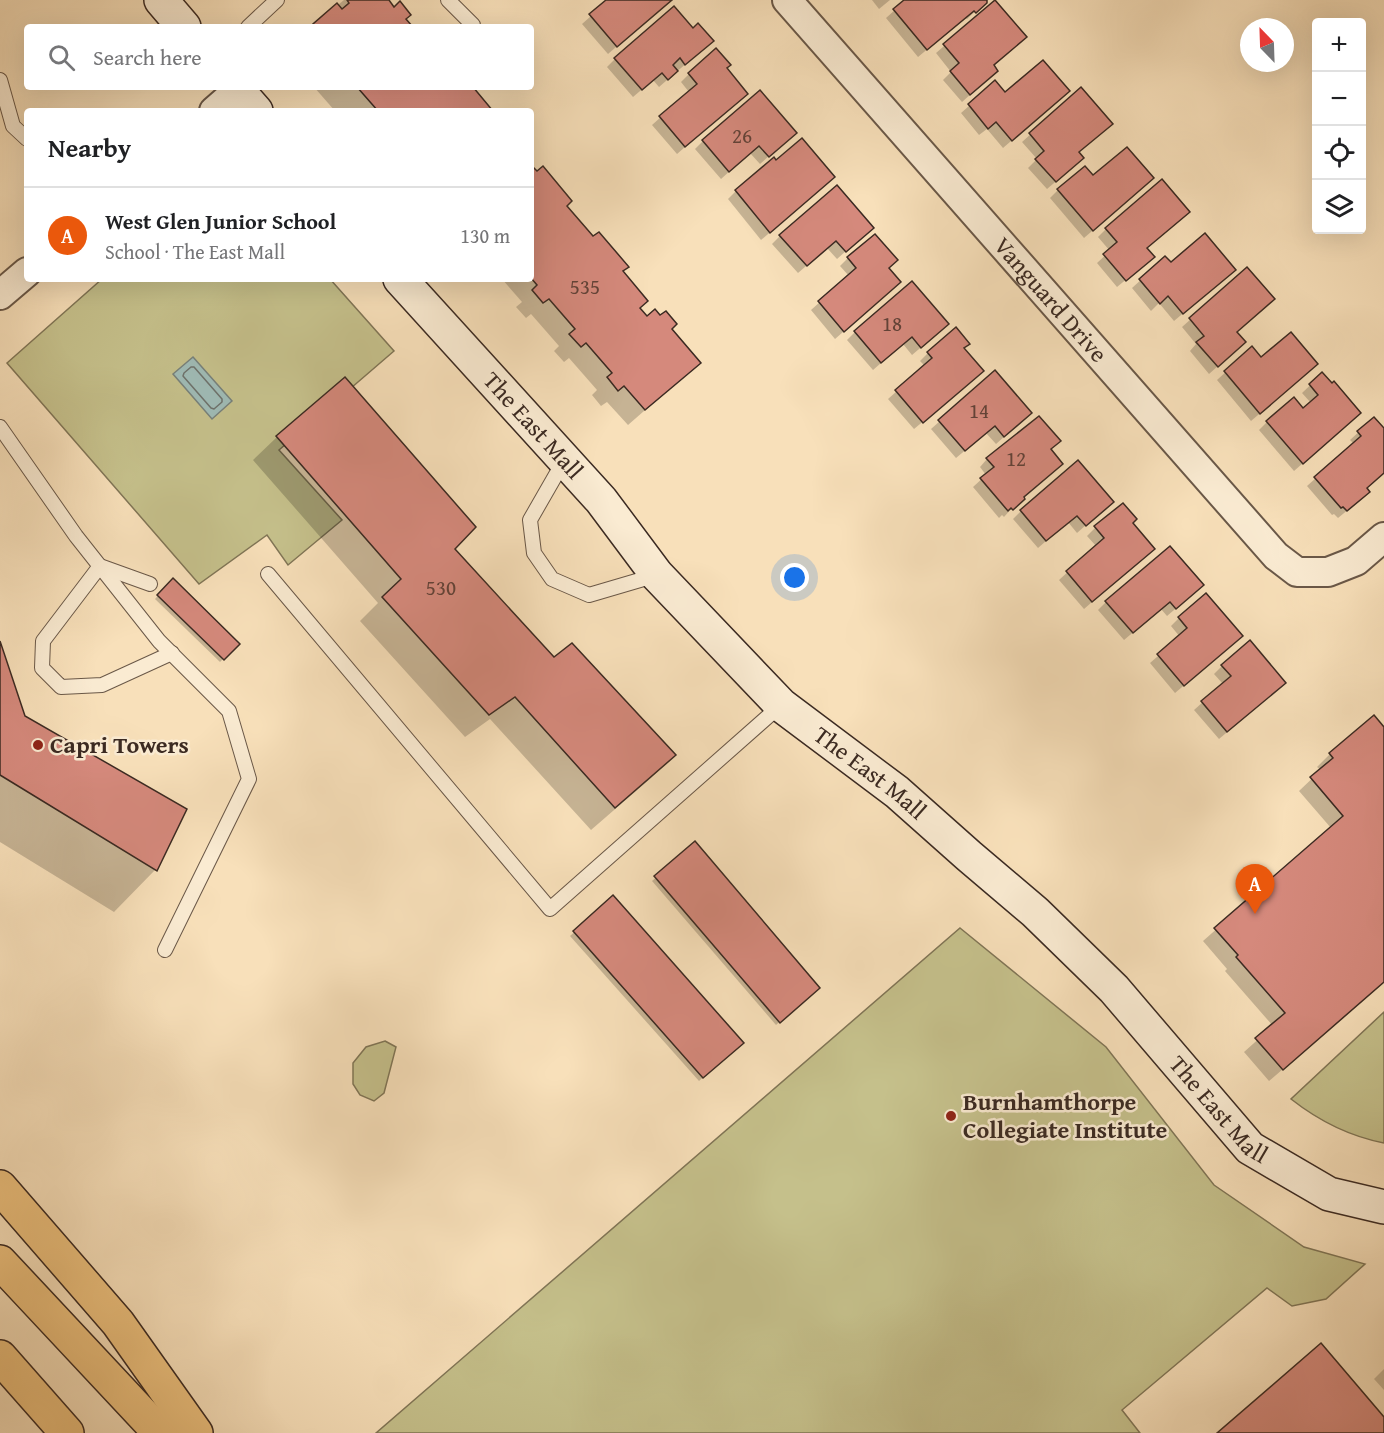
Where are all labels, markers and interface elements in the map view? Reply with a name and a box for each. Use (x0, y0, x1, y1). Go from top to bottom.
north arrow (1240, 18, 1294, 72)
map controls (1312, 18, 1366, 234)
button: + (1312, 18, 1366, 72)
search box (24, 24, 534, 90)
icon: search (45, 41, 78, 74)
text: Search here (93, 41, 202, 73)
button: − (1312, 72, 1366, 126)
house number: 26 (732, 120, 752, 151)
button: locate (1312, 126, 1366, 180)
text: Nearby (48, 128, 131, 167)
button: layers (1312, 180, 1366, 234)
text: West Glen Junior School (105, 205, 336, 237)
text: A (61, 221, 74, 250)
text: 130 m (460, 221, 510, 250)
street label: Vanguard Drive (986, 229, 1116, 370)
text: School · The East Mall (105, 237, 285, 266)
house number: 535 (570, 271, 600, 302)
house number: 18 (882, 308, 902, 339)
street label: The East Mall (475, 363, 592, 487)
house number: 14 (969, 395, 989, 426)
house number: 12 (1006, 443, 1026, 474)
your location (780, 563, 809, 592)
house number: 530 (426, 572, 456, 603)
street label: The East Mall (806, 717, 935, 828)
place label: Capri Towers (50, 727, 189, 762)
marker: Capri Towers (31, 738, 45, 752)
pin: A (1236, 864, 1274, 914)
street label: The East Mall (1161, 1048, 1275, 1172)
place label: Burnhamthorpe Collegiate Institute (963, 1084, 1168, 1147)
marker: Burnhamthorpe Collegiate Institute (944, 1109, 958, 1123)

